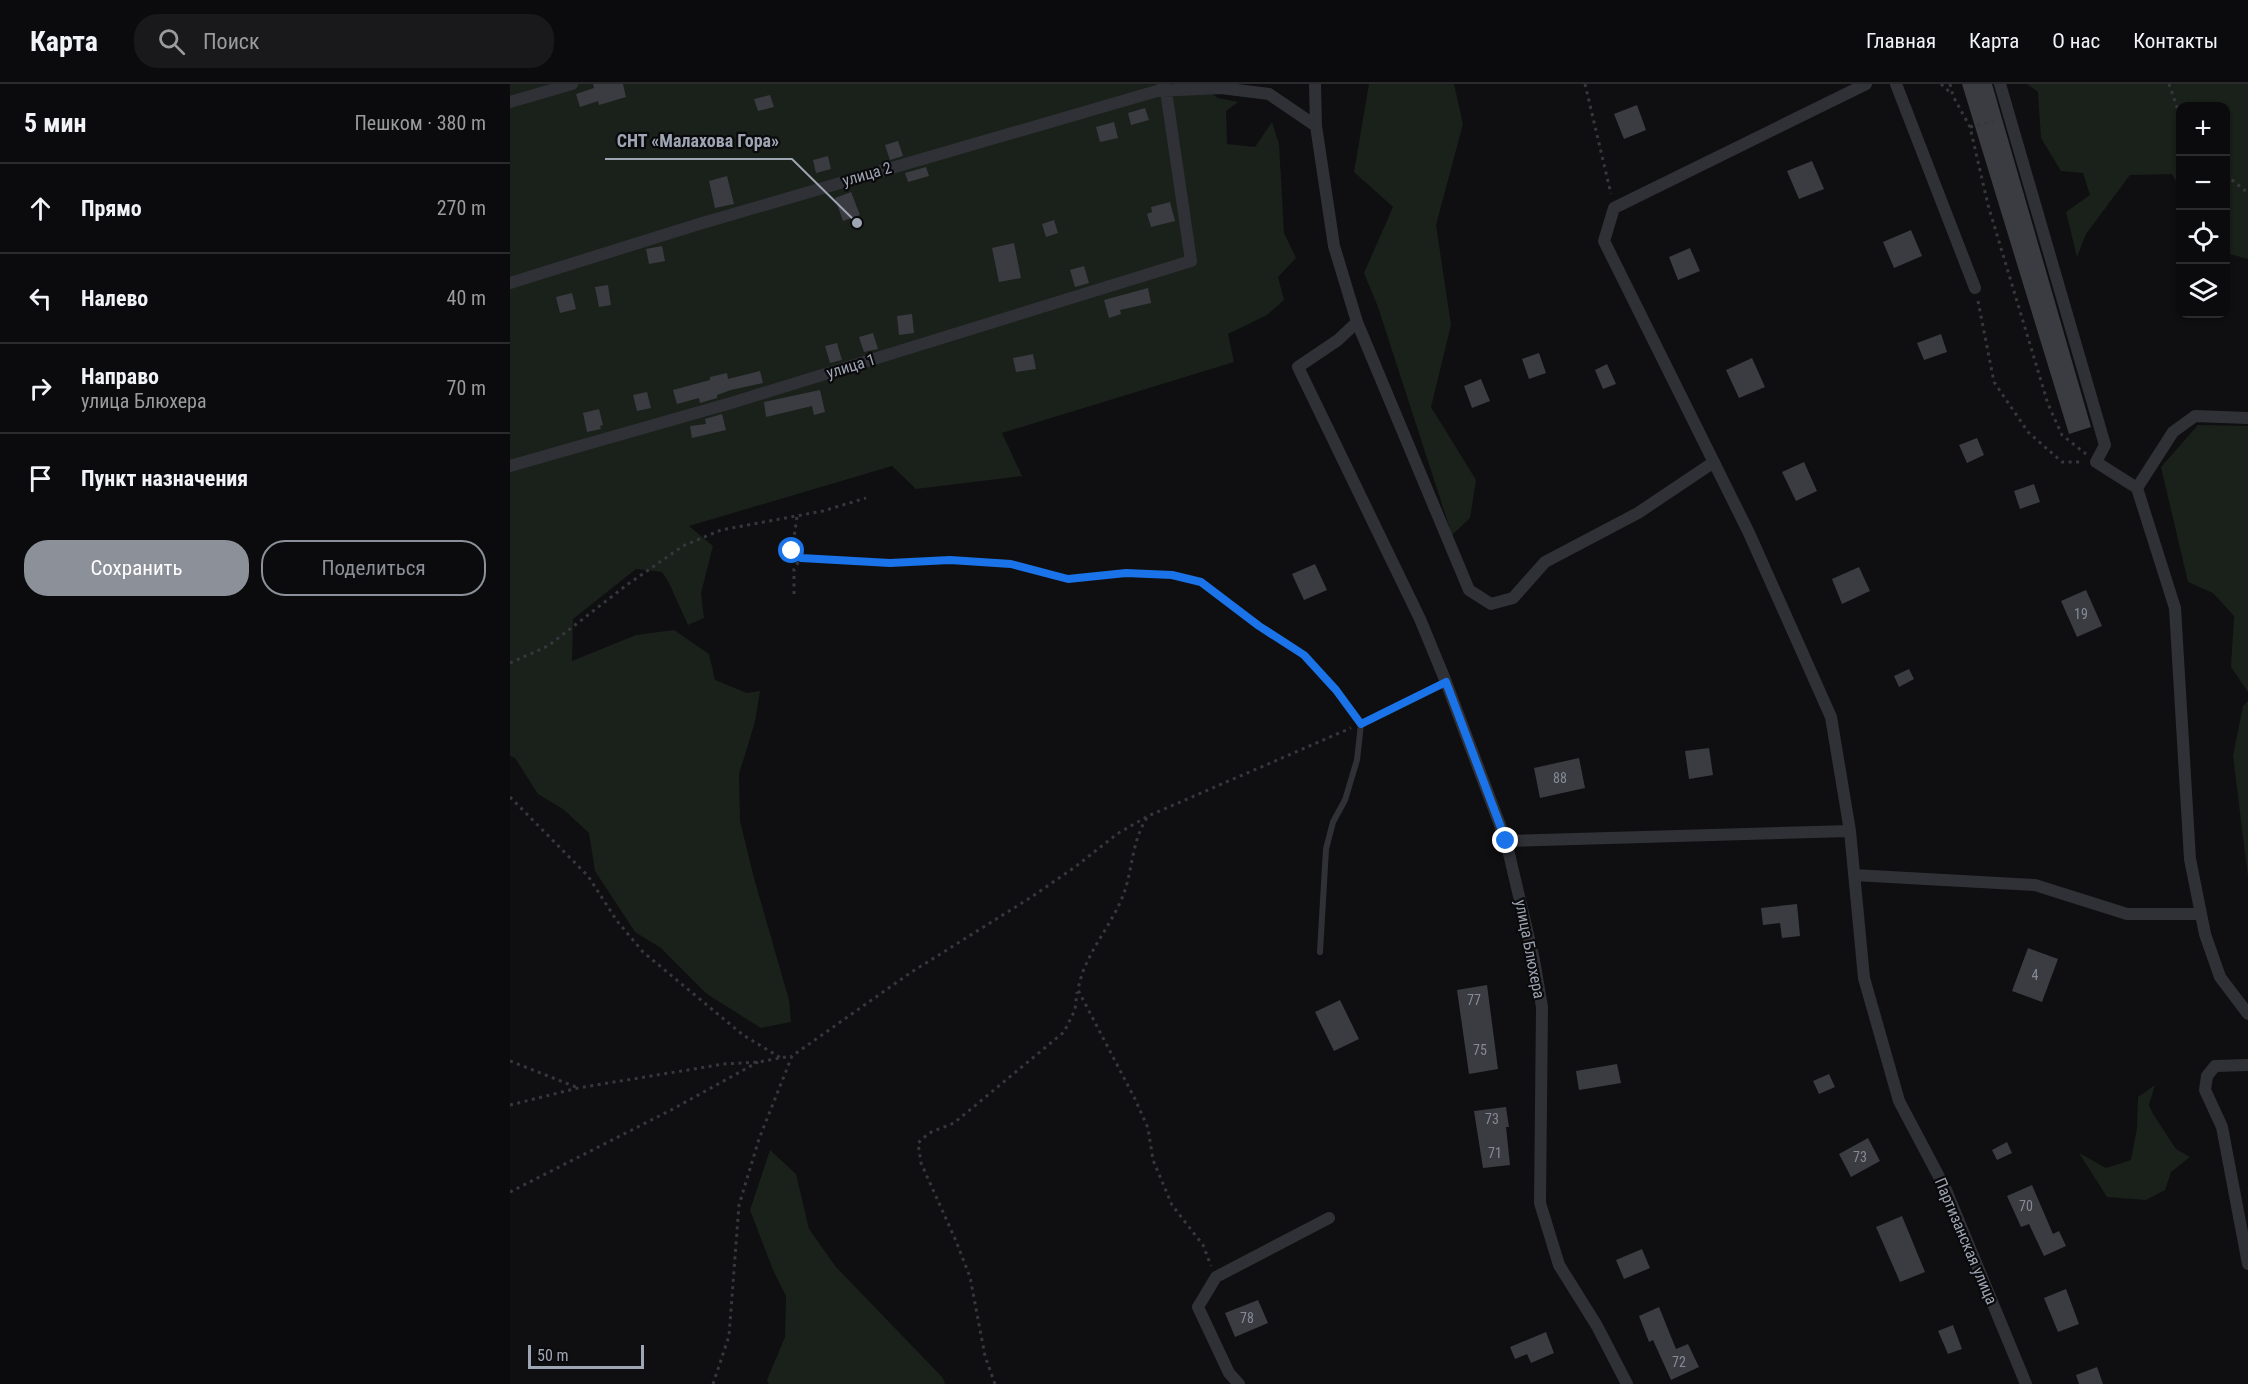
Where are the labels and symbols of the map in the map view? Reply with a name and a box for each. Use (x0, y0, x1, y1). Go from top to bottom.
callout: СНТ «Малахова Гора» (605, 123, 792, 159)
text: СНТ «Малахова Гора» (617, 130, 779, 151)
street label: улица 2 (840, 158, 894, 190)
street label: улица 1 (824, 350, 878, 382)
route start (778, 537, 804, 563)
house number: 19 (2074, 606, 2088, 622)
house number: 88 (1553, 770, 1567, 786)
route end (1492, 827, 1518, 853)
street label: улица Блюхера (1511, 898, 1549, 1000)
house number: 4 (2032, 967, 2039, 983)
house number: 77 (1467, 992, 1481, 1008)
house number: 75 (1473, 1042, 1487, 1058)
house number: 73 (1485, 1111, 1499, 1127)
house number: 71 (1488, 1145, 1502, 1161)
house number: 73 (1853, 1149, 1867, 1165)
street label: Партизанская улица (1931, 1175, 2001, 1307)
house number: 70 (2019, 1198, 2033, 1214)
house number: 78 (1240, 1310, 1254, 1326)
scale bar (528, 1342, 644, 1370)
house number: 72 (1672, 1354, 1686, 1370)

